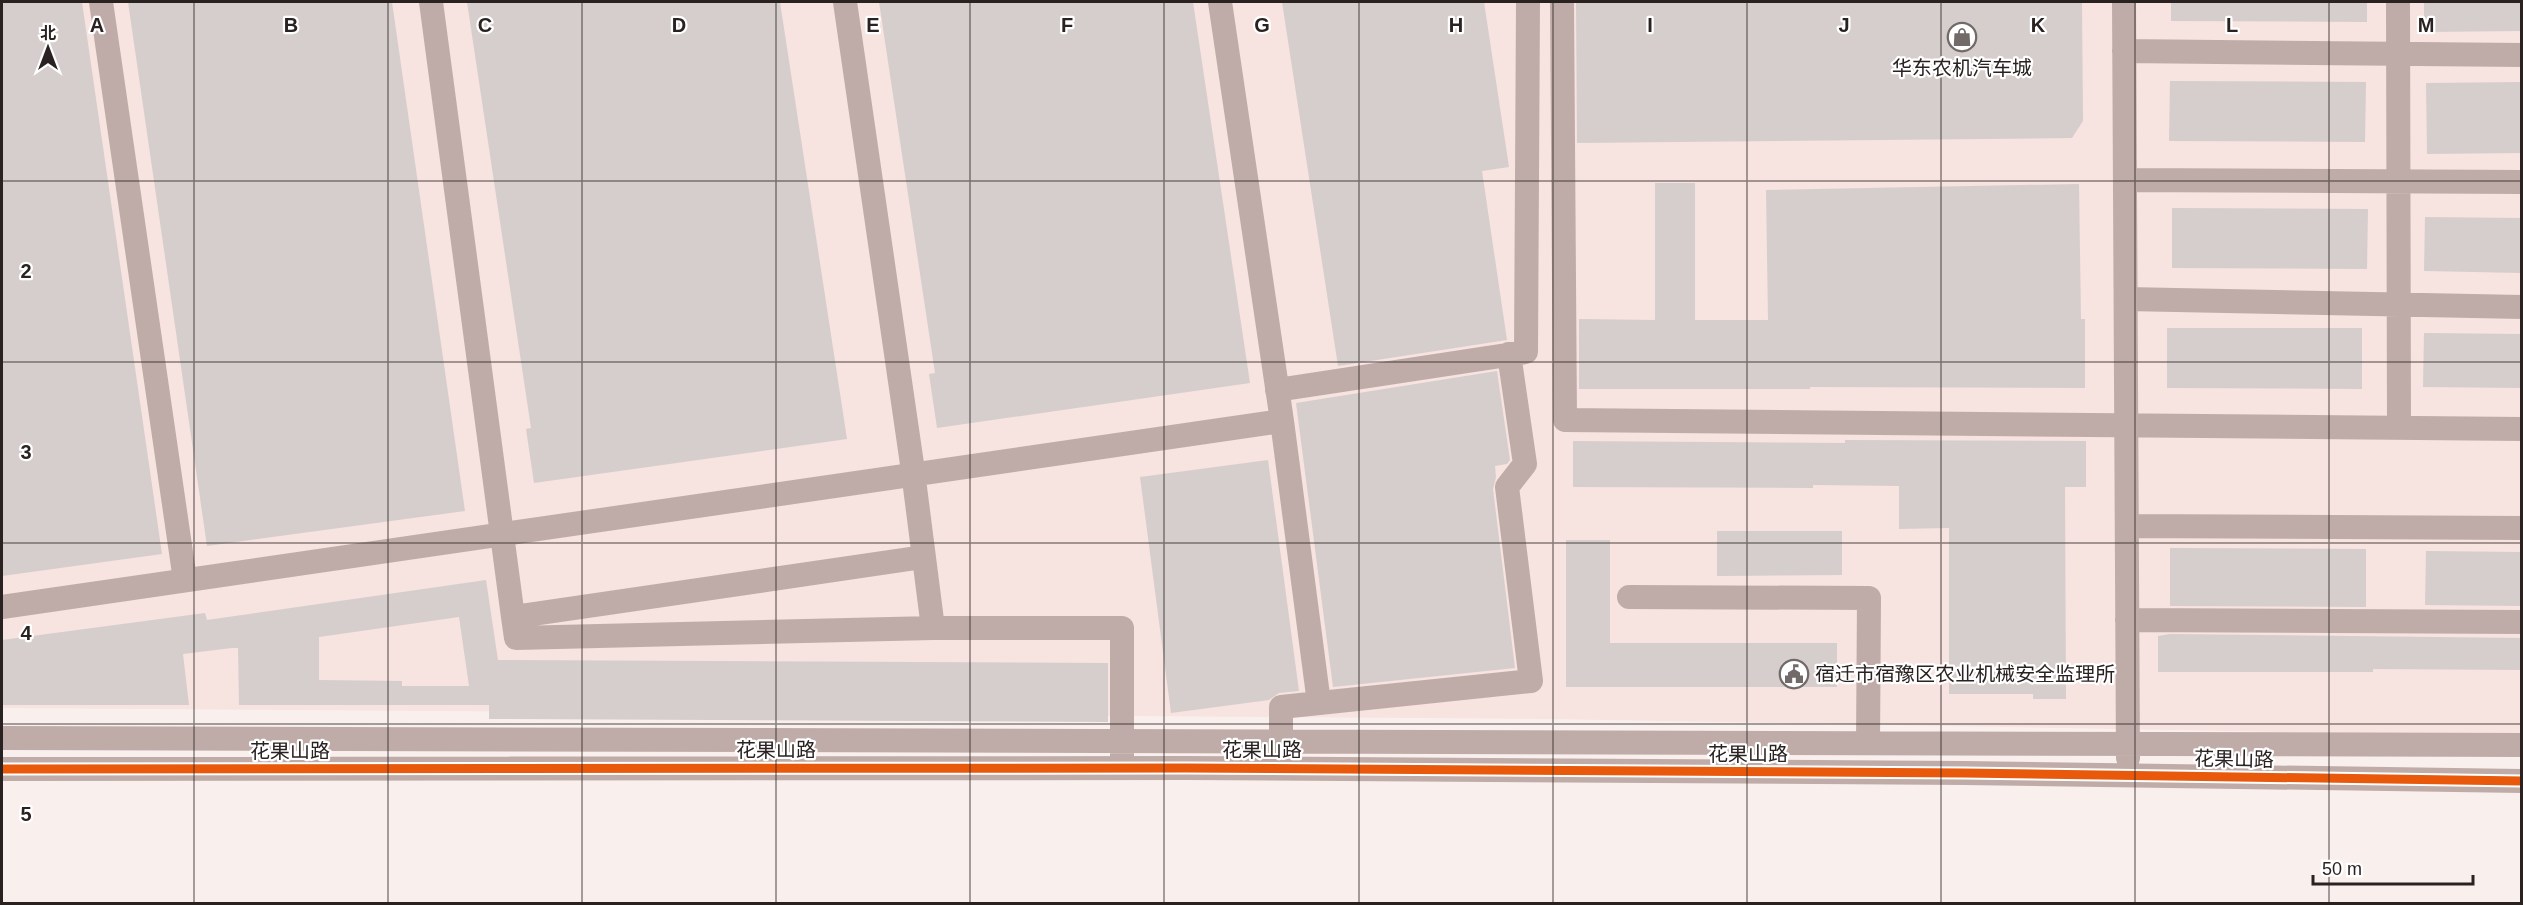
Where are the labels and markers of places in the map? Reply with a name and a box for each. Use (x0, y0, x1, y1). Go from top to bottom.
shop icon: 华东农机汽车城 (1946, 21, 1978, 53)
place label: 华东农机汽车城 (1892, 57, 2032, 79)
public building icon: 宿迁市宿豫区农业机械安全监理所 (1778, 658, 1810, 690)
place label: 宿迁市宿豫区农业机械安全监理所 (1815, 663, 2115, 685)

